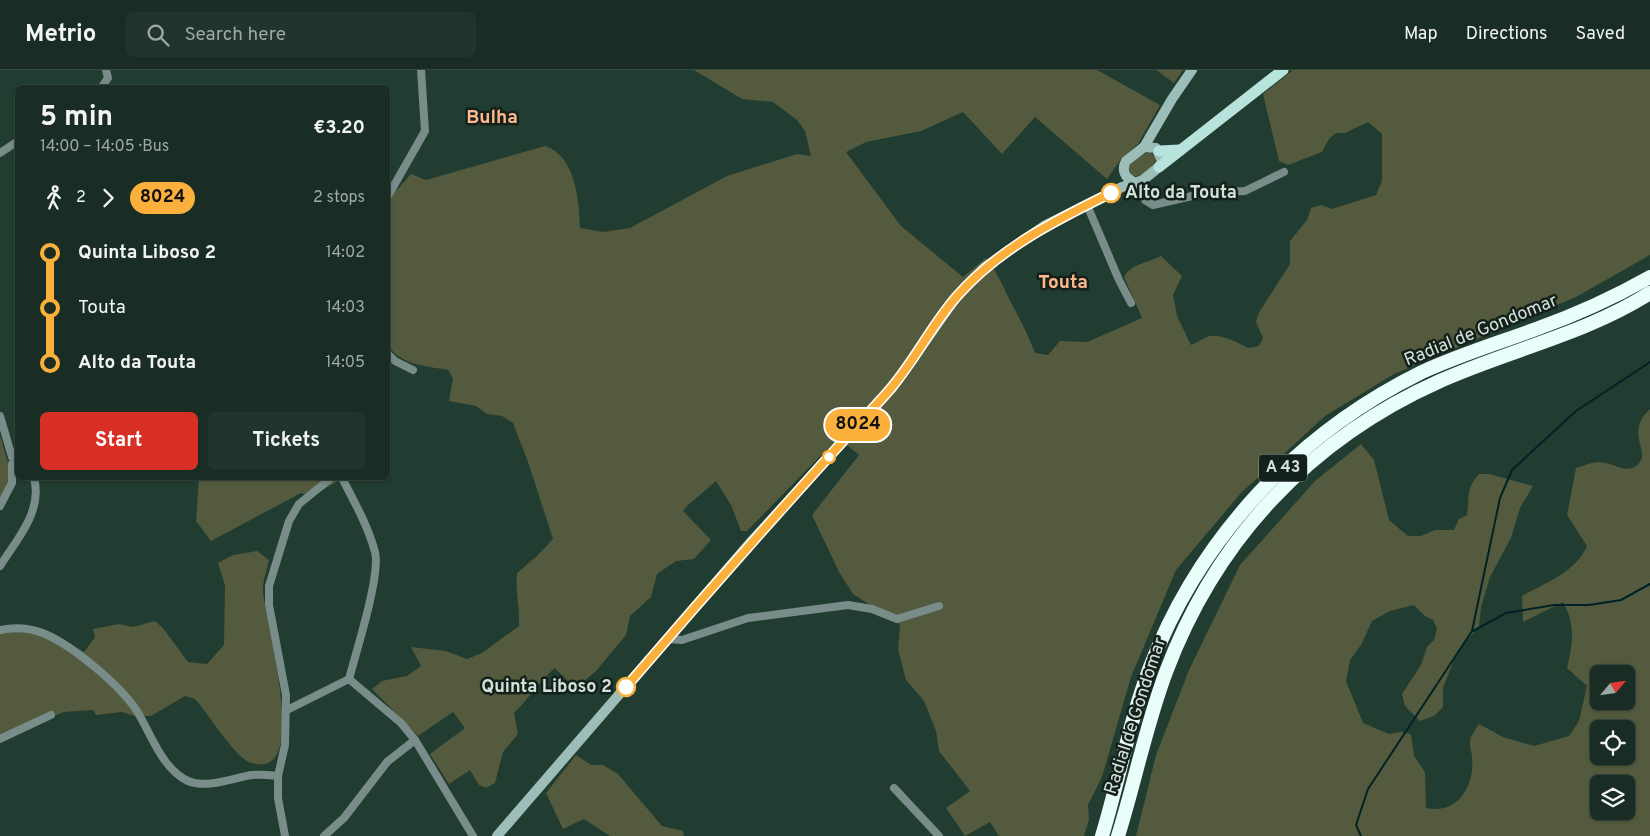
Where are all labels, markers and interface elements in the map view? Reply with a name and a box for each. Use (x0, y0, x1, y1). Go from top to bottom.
search box (126, 12, 476, 57)
text: Metrio (25, 20, 96, 50)
icon: search (144, 21, 172, 49)
text: Search here (184, 23, 286, 47)
text: Map (1404, 23, 1438, 46)
text: Directions (1466, 23, 1548, 46)
text: Saved (1576, 23, 1625, 46)
text: 5 min (40, 100, 113, 136)
district label: Bulha (466, 106, 518, 130)
text: €3.20 (313, 116, 365, 140)
text: 14:00 – 14:05 · Bus (40, 137, 169, 157)
place label: Alto da Touta (1125, 182, 1237, 205)
marker: Alto da Touta (1101, 183, 1121, 203)
icon: walk (40, 184, 68, 212)
icon: forward (94, 184, 122, 212)
text: 8024 (140, 186, 185, 209)
text: 2 (76, 188, 86, 208)
text: 2 stops (313, 188, 365, 208)
text: Quinta Liboso 2 (78, 241, 216, 265)
text: 14:02 (326, 243, 365, 263)
district label: Touta (1038, 271, 1088, 295)
street label: Radial de Gondomar (1401, 290, 1561, 372)
text: Touta (78, 296, 126, 320)
text: 14:03 (326, 298, 365, 318)
text: Alto da Touta (78, 351, 196, 375)
text: 14:05 (326, 353, 365, 373)
line badge: 8024 (823, 409, 893, 441)
button: Start (40, 412, 198, 470)
button: Tickets (208, 412, 365, 470)
text: 8024 (835, 413, 881, 436)
unlabelled marker (822, 450, 836, 464)
road number: A 43 (1259, 454, 1307, 482)
street label: Radial de Gondomar (1100, 635, 1172, 797)
north arrow (1590, 665, 1635, 710)
map controls (1590, 665, 1635, 820)
place label: Quinta Liboso 2 (481, 676, 612, 699)
marker: Quinta Liboso 2 (616, 677, 636, 697)
button: locate (1590, 720, 1635, 765)
button: layers (1590, 775, 1635, 820)

